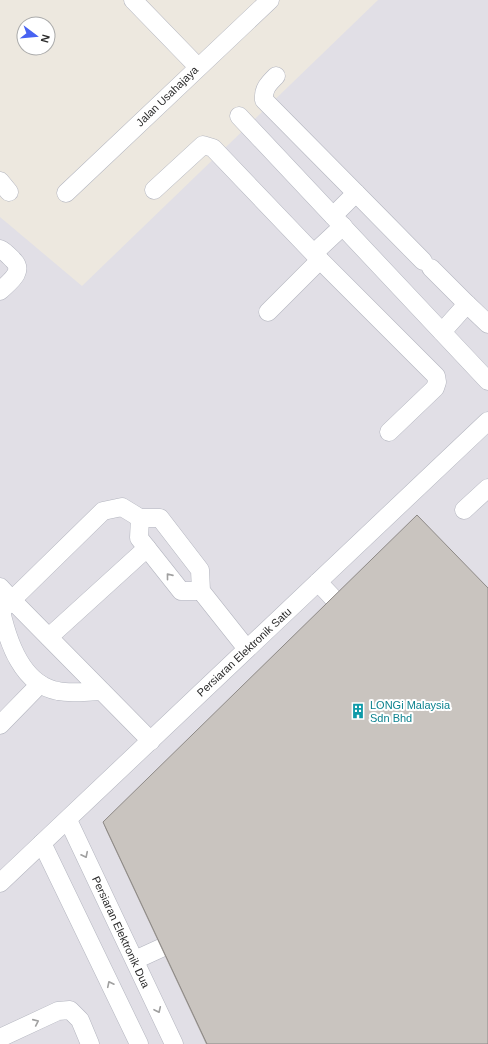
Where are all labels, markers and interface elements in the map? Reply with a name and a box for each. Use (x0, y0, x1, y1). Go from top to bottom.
north arrow (16, 16, 56, 56)
text: N (39, 33, 52, 44)
street label: Jalan Usahajaya (134, 63, 201, 129)
one-way arrow (166, 573, 173, 580)
street label: Persiaran Elektronik Satu (195, 605, 293, 699)
place label: LONGi Malaysia Sdn Bhd (370, 699, 451, 724)
building icon: LONGi Malaysia Sdn Bhd (349, 702, 367, 720)
one-way arrow (80, 850, 88, 858)
street label: Persiaran Elektronik Dua (90, 874, 153, 990)
one-way arrow (107, 980, 115, 988)
one-way arrow (154, 1006, 162, 1013)
one-way arrow (32, 1018, 39, 1026)

